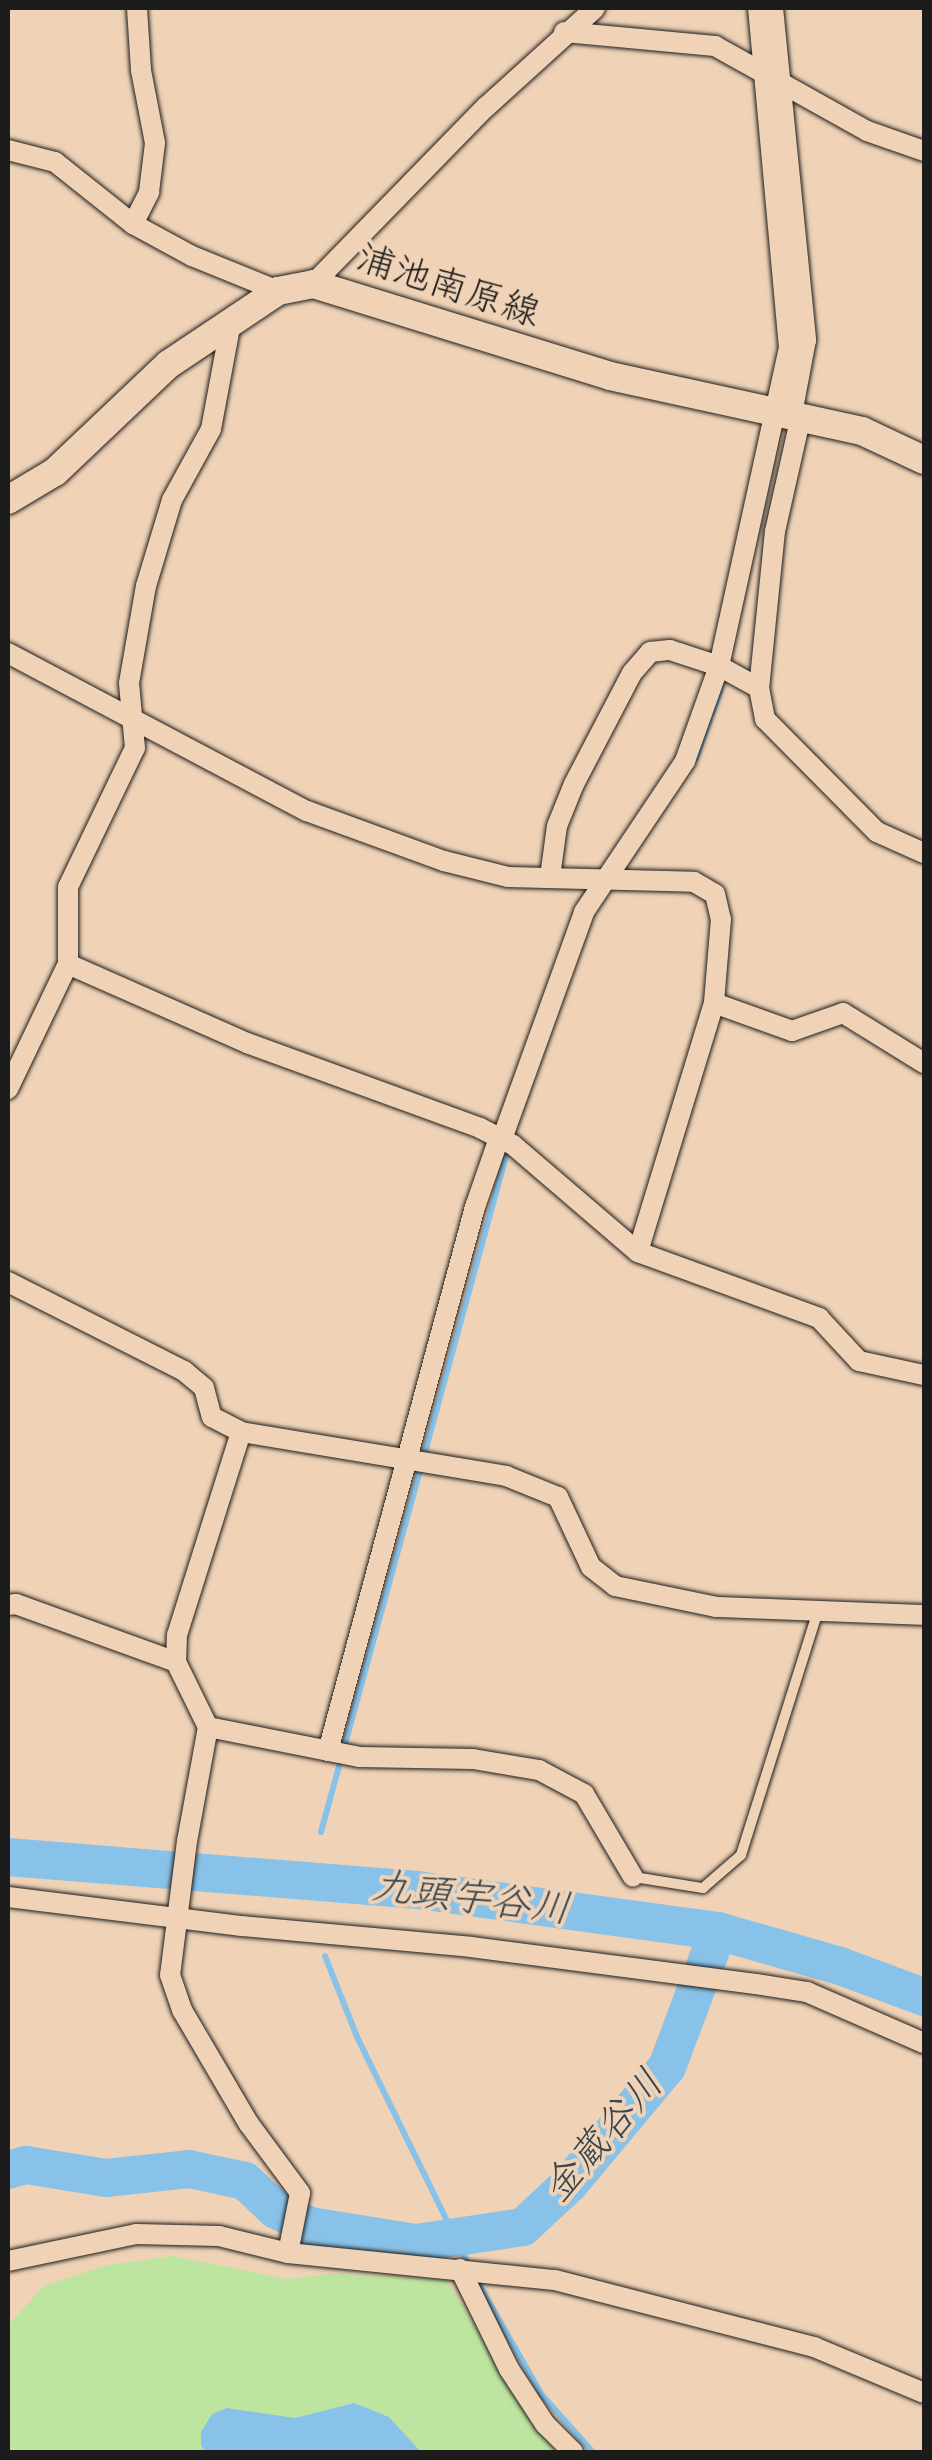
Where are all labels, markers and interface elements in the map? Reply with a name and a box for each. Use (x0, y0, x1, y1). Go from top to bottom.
street label: 浦池南原線 (351, 236, 545, 338)
water label: 九頭宇谷川 (369, 1863, 573, 1935)
water label: 金蔵谷川 (533, 2061, 675, 2213)

